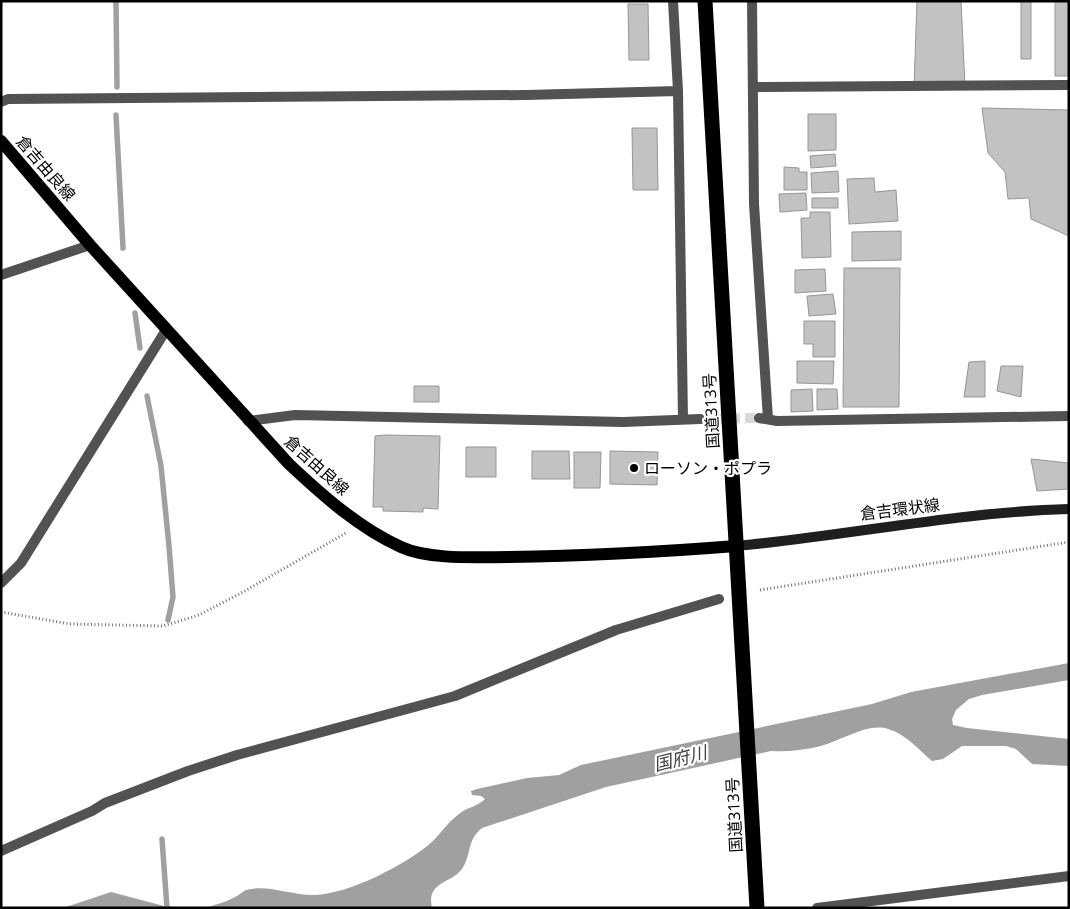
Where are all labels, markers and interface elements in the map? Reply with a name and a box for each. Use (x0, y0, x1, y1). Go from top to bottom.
street label: 倉吉由良線 (11, 131, 81, 205)
street label: 国道313号 (698, 373, 724, 449)
street label: 倉吉由良線 (280, 430, 354, 500)
place label: ローソン・ポプラ (644, 457, 772, 479)
marker: ローソン・ポプラ (628, 462, 640, 474)
street label: 倉吉環状線 (859, 493, 941, 525)
water label: 国府川 (651, 739, 711, 776)
street label: 国道313号 (721, 777, 747, 853)

